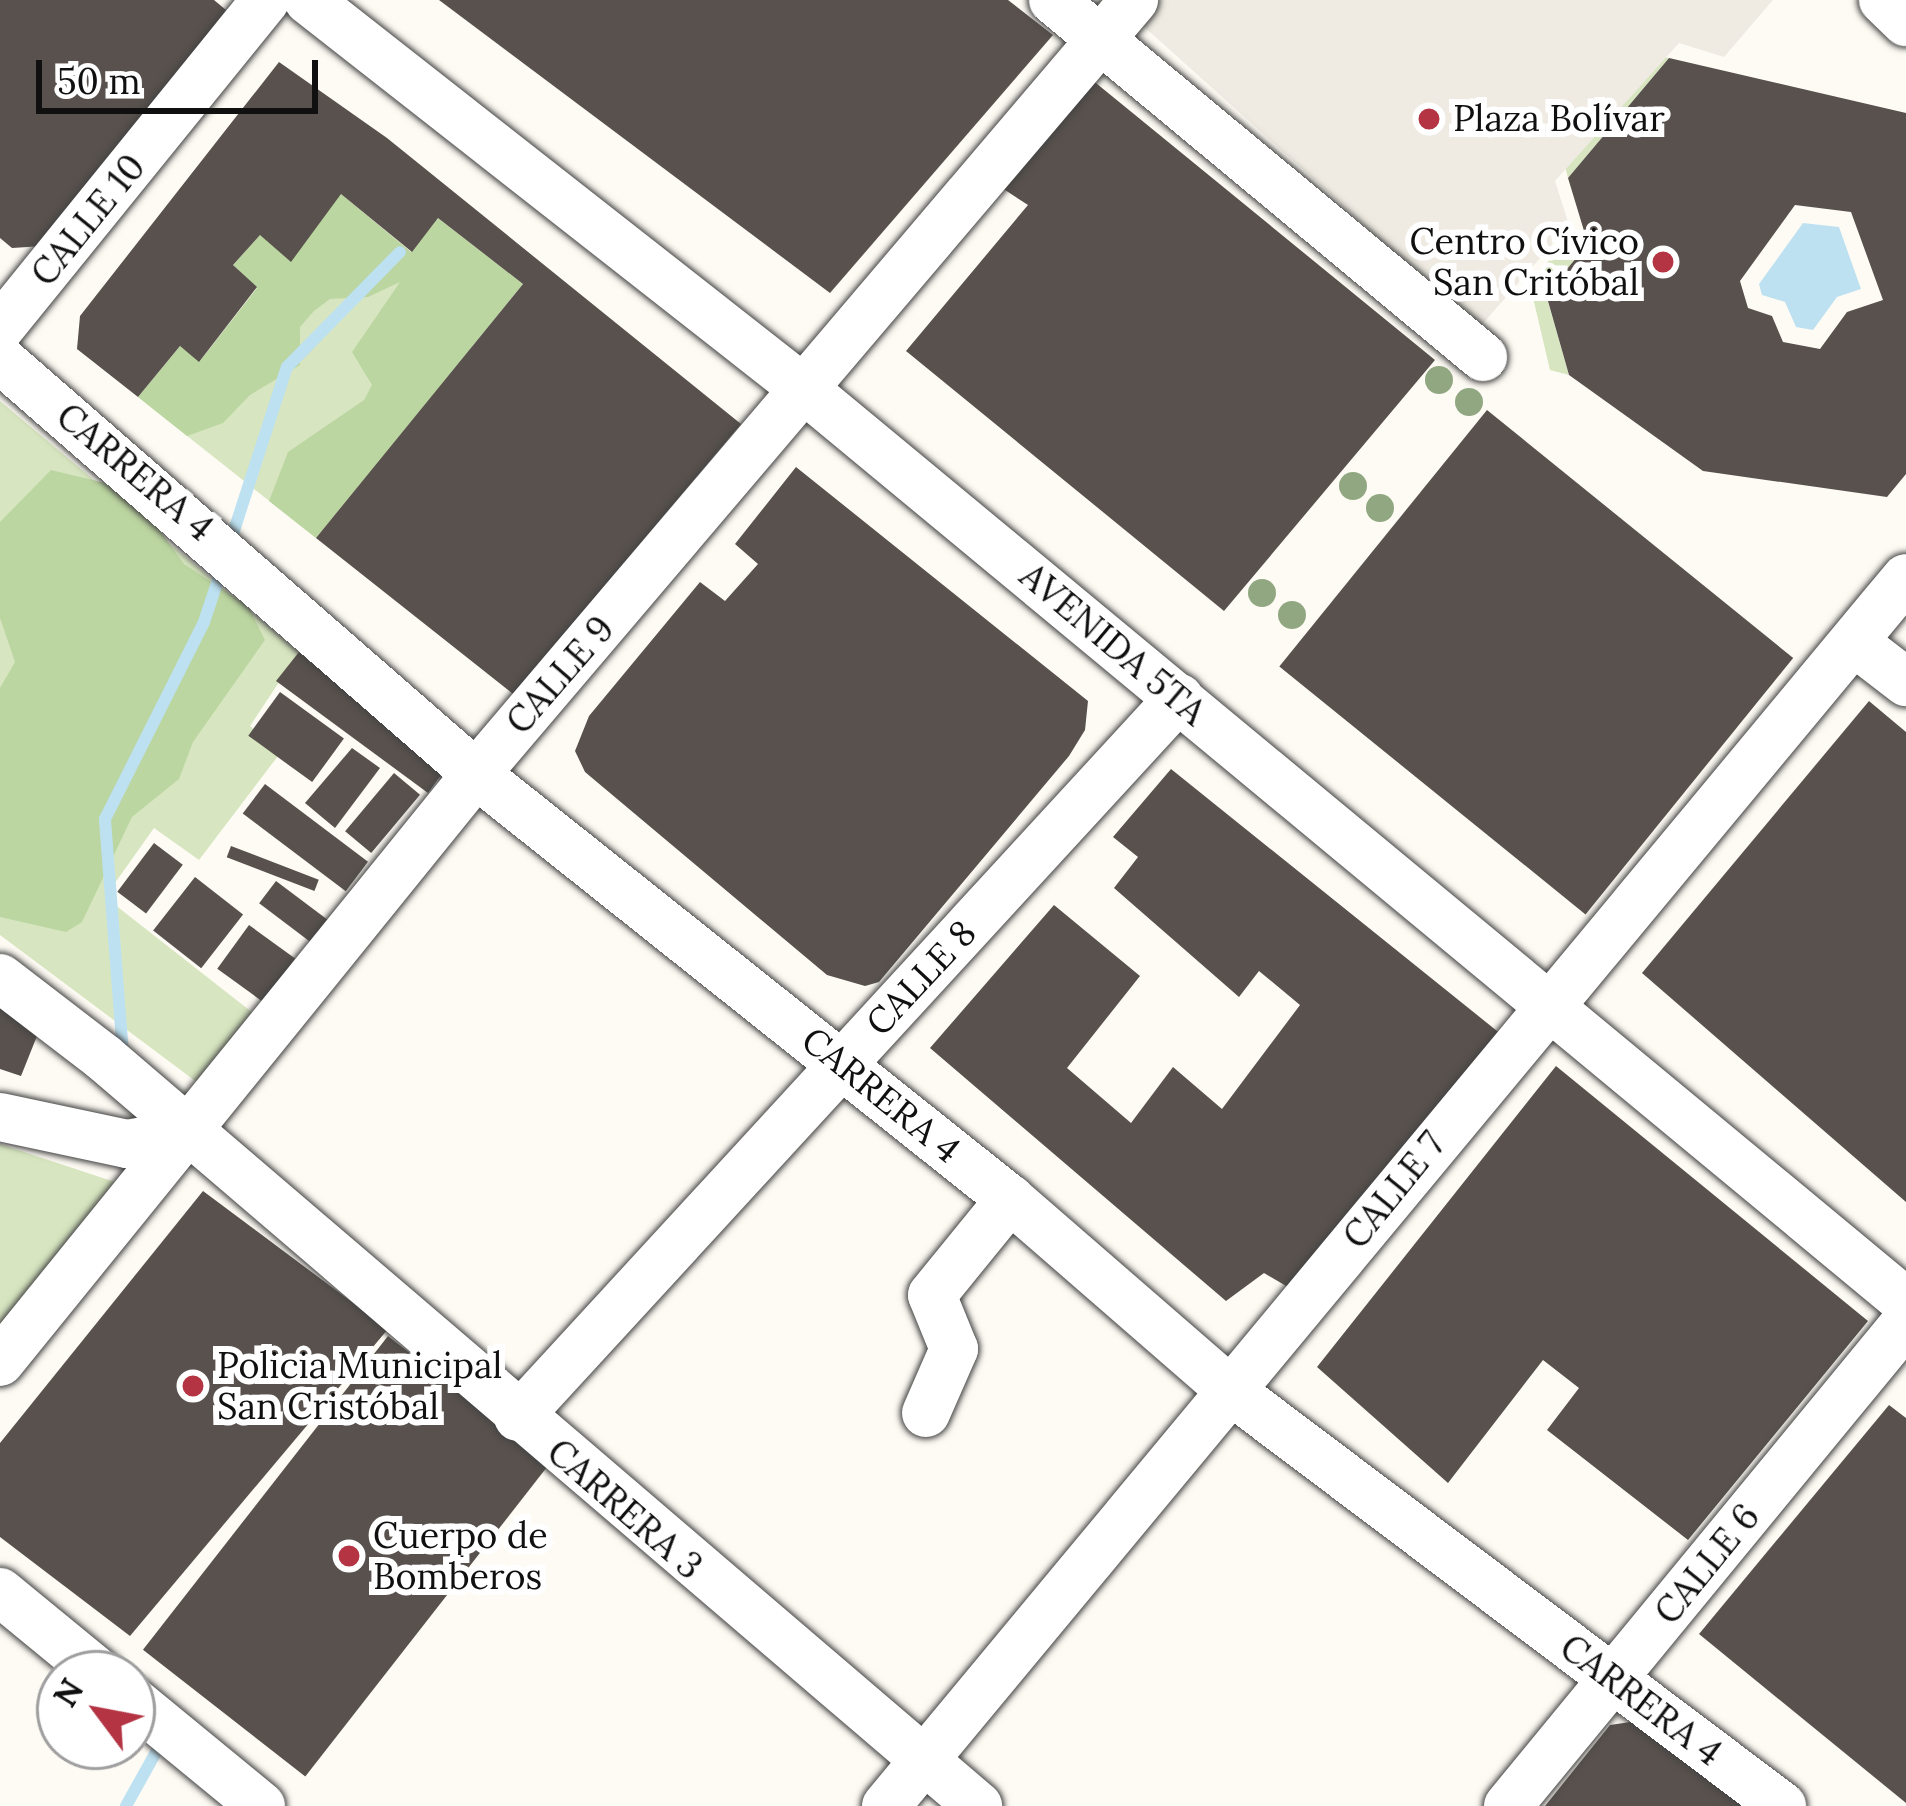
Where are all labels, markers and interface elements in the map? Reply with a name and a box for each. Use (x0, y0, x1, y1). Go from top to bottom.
scale bar (42, 36, 324, 110)
text: 50 m (57, 58, 141, 104)
place label: Plaza Bolívar (1453, 97, 1665, 141)
marker: Plaza Bolívar (1416, 106, 1442, 132)
street label: CALLE 10 (22, 146, 154, 294)
place label: Centro Cívico San Critóbal (1409, 219, 1639, 304)
marker: Centro Cívico San Critóbal (1650, 249, 1676, 275)
street label: CARRERA 4 (48, 394, 222, 550)
street label: AVENIDA 5TA (1011, 554, 1215, 734)
street label: CALLE 9 (497, 607, 623, 743)
street label: CALLE 8 (857, 912, 985, 1044)
street label: CARRERA 4 (793, 1018, 969, 1172)
street label: CALLE 7 (1334, 1123, 1454, 1257)
place label: Policia Municipal San Cristóbal (217, 1343, 502, 1428)
marker: Policia Municipal San Cristóbal (180, 1373, 206, 1399)
street label: CARRERA 3 (539, 1430, 711, 1588)
street label: CALLE 6 (1646, 1495, 1768, 1633)
place label: Cuerpo de Bomberos (373, 1513, 548, 1598)
marker: Cuerpo de Bomberos (336, 1543, 362, 1569)
street label: CARRERA 4 (1552, 1625, 1730, 1775)
north arrow (36, 1650, 156, 1770)
text: N (43, 1671, 93, 1714)

